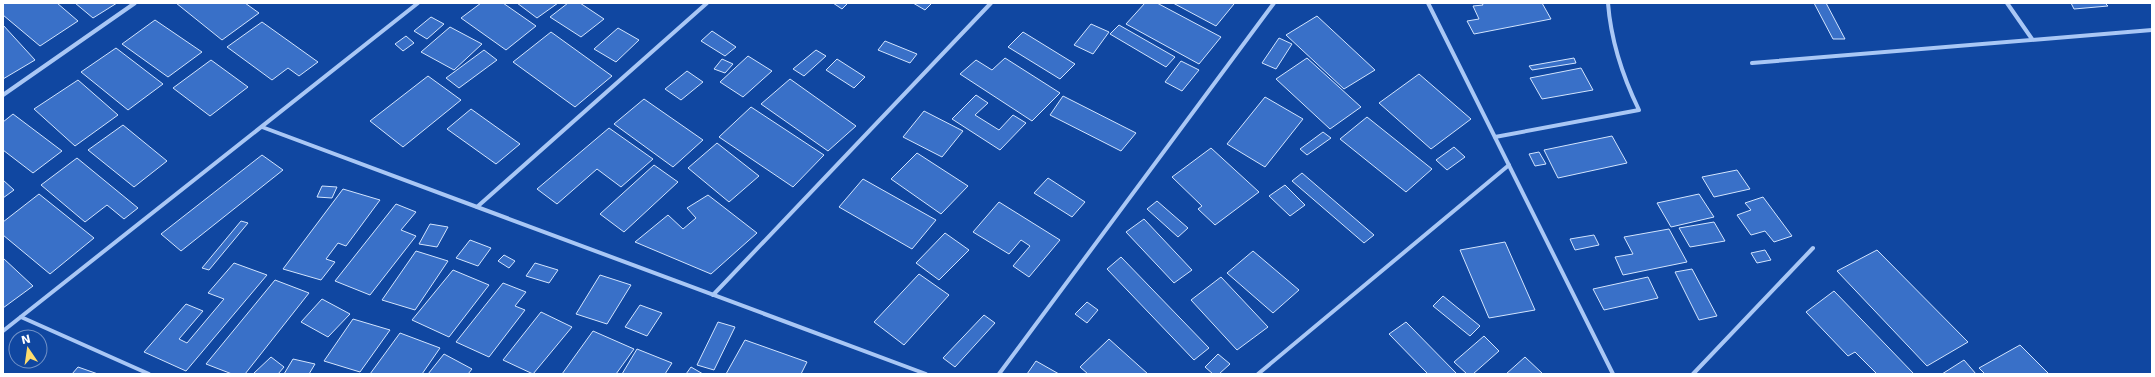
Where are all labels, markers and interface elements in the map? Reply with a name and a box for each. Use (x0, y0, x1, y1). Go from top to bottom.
north arrow (8, 329, 48, 369)
text: N (20, 332, 32, 347)

